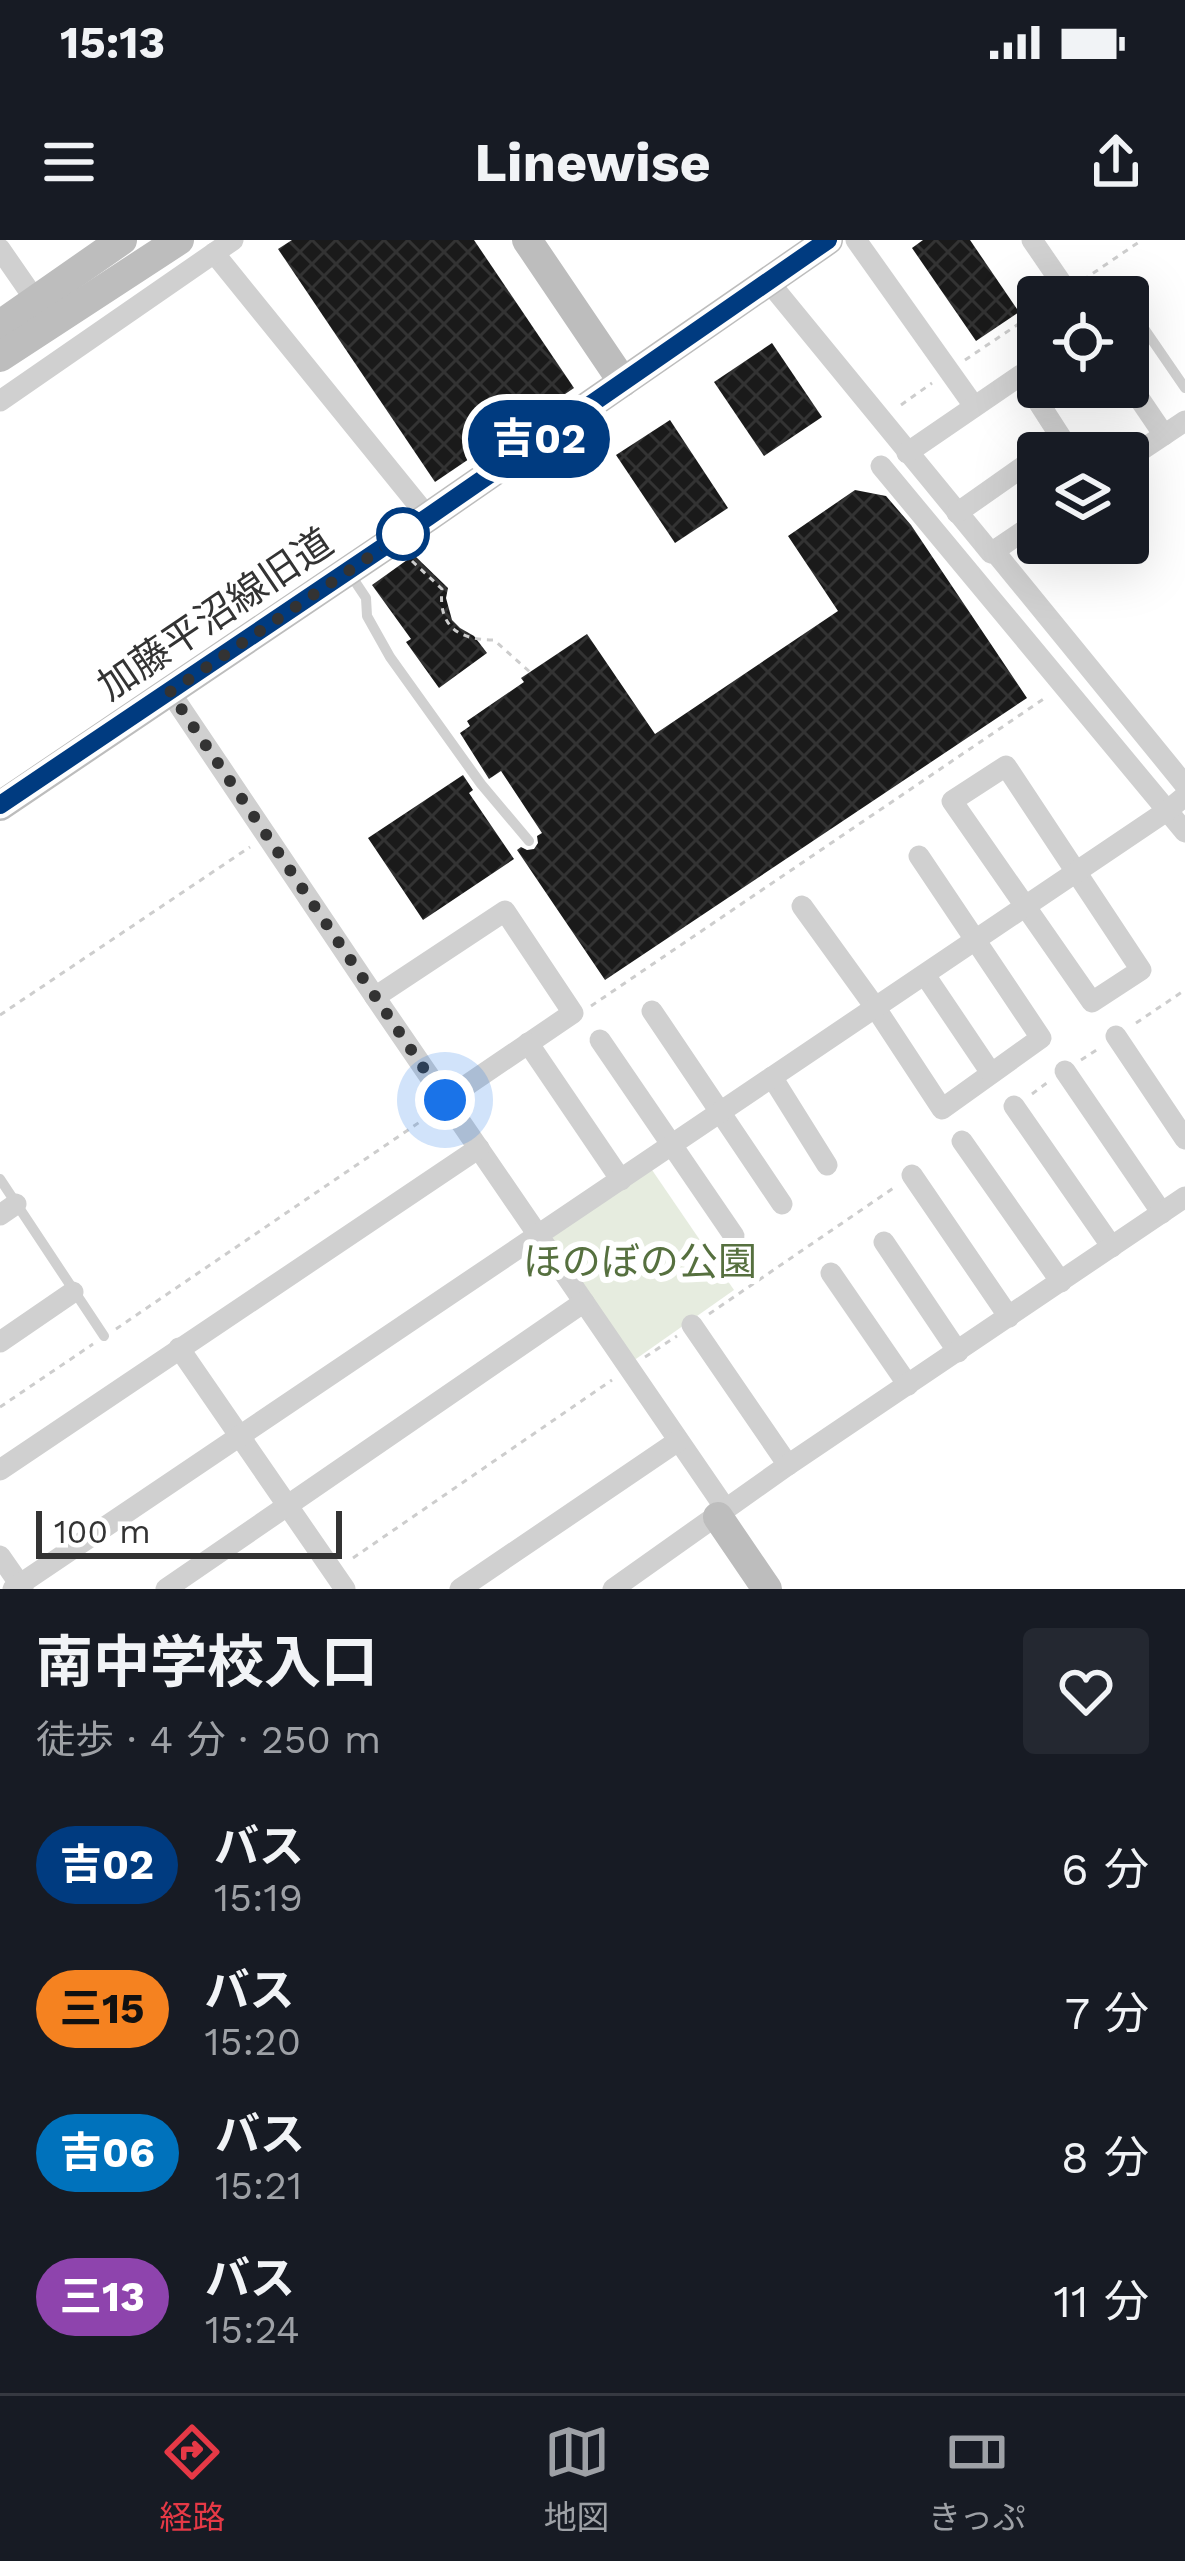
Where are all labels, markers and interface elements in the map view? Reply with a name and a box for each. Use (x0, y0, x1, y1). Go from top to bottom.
text: 15:13 (60, 16, 165, 69)
icon: menu (36, 129, 102, 195)
icon: share (1083, 129, 1149, 195)
text: Linewise (474, 131, 711, 194)
map controls (1017, 276, 1149, 564)
button: locate (1017, 276, 1149, 408)
line badge: 吉02 (470, 400, 608, 478)
text: 吉02 (492, 414, 586, 463)
button: layers (1017, 432, 1149, 564)
unlabelled marker (378, 509, 428, 559)
street label: 加藤平沼線旧道 (89, 519, 341, 709)
your location (415, 1070, 475, 1130)
park label: ほのぼの公園 (523, 1239, 757, 1284)
scale bar (36, 1505, 342, 1558)
text: 100 m (54, 1512, 151, 1551)
button: heart (1023, 1628, 1149, 1754)
text: 南中学校入口 (36, 1629, 378, 1696)
text: 徒歩 · 4 分 · 250 m (36, 1717, 381, 1762)
text: バス (214, 1820, 304, 1873)
text: 吉02 (60, 1840, 154, 1889)
text: 6 分 (1061, 1843, 1149, 1896)
text: 15:19 (214, 1875, 303, 1920)
text: バス (205, 1964, 295, 2017)
text: 三15 (60, 1984, 145, 2033)
text: 7 分 (1065, 1987, 1149, 2040)
text: 15:20 (205, 2019, 301, 2064)
text: バス (215, 2108, 305, 2161)
text: 吉06 (60, 2128, 155, 2177)
text: 8 分 (1061, 2131, 1149, 2184)
text: 15:21 (215, 2163, 302, 2208)
text: バス (205, 2252, 295, 2305)
text: 三13 (60, 2272, 145, 2321)
text: 11 分 (1054, 2275, 1149, 2328)
text: 15:24 (205, 2307, 300, 2352)
tab: 経路 (159, 2419, 225, 2539)
tab: 地図 (544, 2419, 610, 2539)
tab: きっぷ (928, 2419, 1026, 2539)

